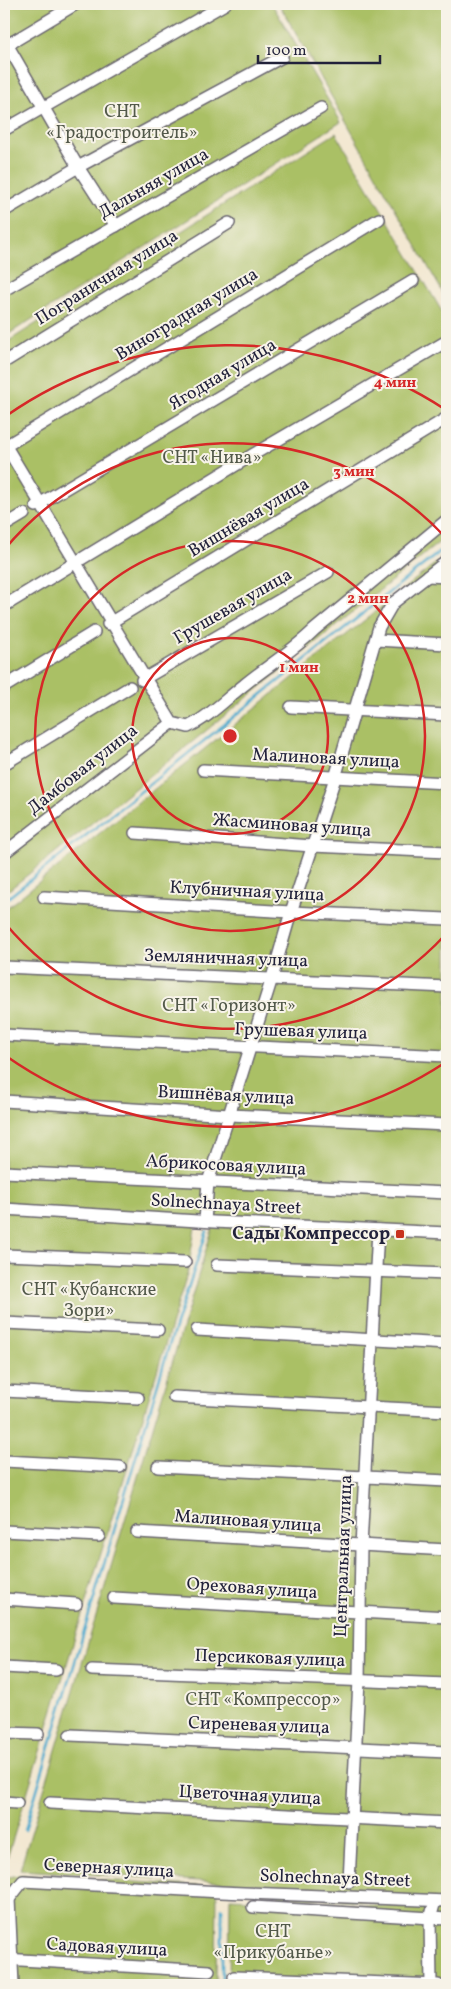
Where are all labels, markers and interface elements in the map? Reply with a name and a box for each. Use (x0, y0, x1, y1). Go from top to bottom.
scale bar (258, 32, 381, 64)
text: 100 m (266, 41, 306, 62)
park label: СНТ «Градостроитель» (46, 100, 198, 146)
street label: Дальняя улица (94, 142, 214, 226)
street label: Пограничная улица (31, 224, 183, 332)
street label: Виноградная улица (111, 262, 263, 368)
street label: Ягодная улица (164, 333, 282, 417)
text: 4 мин (374, 373, 417, 394)
park label: СНТ «Нива» (162, 446, 262, 471)
text: 3 мин (333, 462, 375, 483)
street label: Вишнёвая улица (184, 472, 314, 564)
street label: Грушевая улица (169, 563, 297, 651)
text: 2 мин (347, 589, 389, 610)
text: 1 мин (279, 658, 319, 679)
street label: Дамбовая улица (22, 719, 144, 821)
centre of rings (221, 727, 239, 745)
street label: Малиновая улица (252, 743, 400, 775)
street label: Жасминовая улица (212, 808, 372, 844)
street label: Клубничная улица (169, 875, 325, 909)
street label: Земляничная улица (143, 944, 309, 974)
park label: СНТ «Горизонт» (162, 994, 296, 1019)
street label: Грушевая улица (234, 1017, 368, 1047)
street label: Вишнёвая улица (157, 1080, 295, 1112)
street label: Абрикосовая улица (145, 1149, 307, 1183)
street label: Solnechnaya Street (150, 1189, 302, 1221)
place label: Сады Компрессор (232, 1222, 390, 1247)
marker: Сады Компрессор (394, 1228, 406, 1240)
park label: СНТ «Кубанские Зори» (22, 1278, 156, 1324)
street label: Центральная улица (329, 1474, 359, 1638)
street label: Малиновая улица (173, 1504, 323, 1540)
street label: Ореховая улица (186, 1572, 318, 1606)
street label: Персиковая улица (194, 1644, 346, 1674)
park label: СНТ «Компрессор» (186, 1688, 341, 1713)
street label: Сиреневая улица (188, 1711, 330, 1741)
street label: Цветочная улица (178, 1780, 322, 1812)
street label: Северная улица (43, 1853, 175, 1885)
street label: Solnechnaya Street (259, 1864, 411, 1894)
park label: СНТ «Прикубанье» (213, 1920, 333, 1966)
street label: Садовая улица (46, 1932, 168, 1964)

